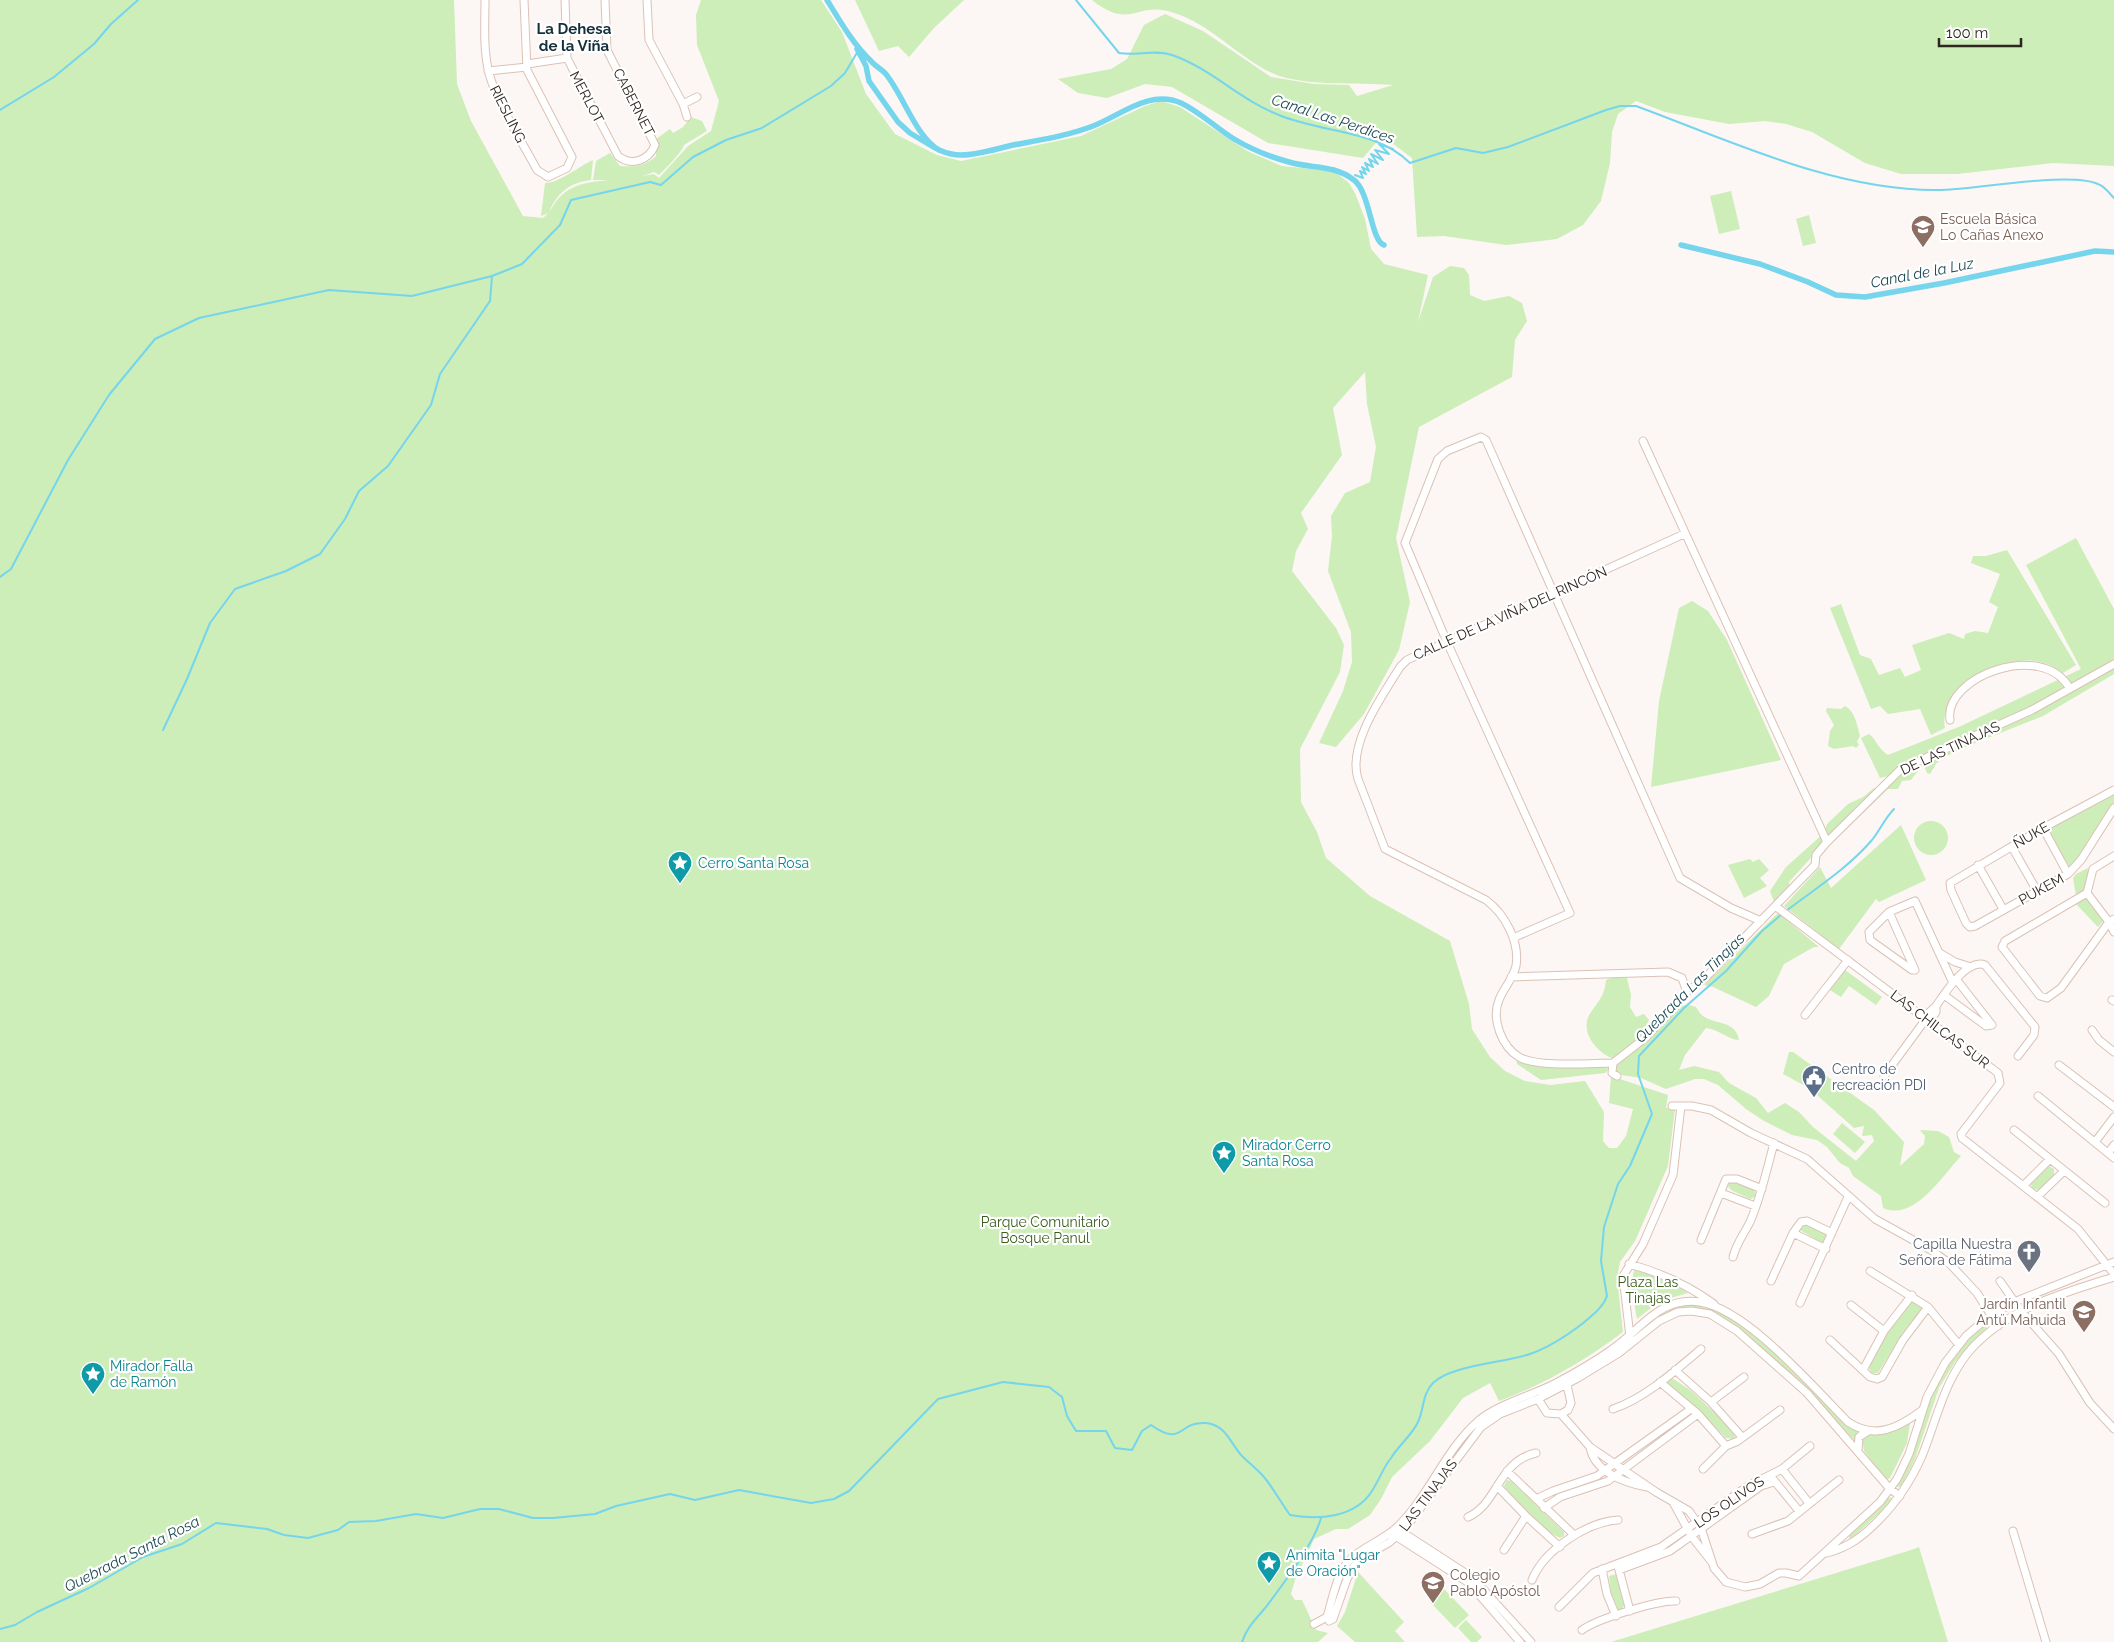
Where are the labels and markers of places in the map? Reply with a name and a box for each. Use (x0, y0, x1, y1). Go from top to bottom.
place label: Escuela Básica Lo Cañas Anexo (1940, 211, 2043, 243)
school or university icon: Escuela Básica Lo Cañas Anexo (1910, 214, 1936, 248)
place icon: Cerro Santa Rosa (667, 850, 693, 884)
place label: Cerro Santa Rosa (698, 855, 809, 871)
place label: Centro de recreación PDI (1832, 1061, 1926, 1093)
public building icon: Centro de recreación PDI (1801, 1064, 1827, 1098)
place label: Mirador Cerro Santa Rosa (1242, 1137, 1331, 1169)
place icon: Mirador Cerro Santa Rosa (1211, 1140, 1237, 1174)
place label: Capilla Nuestra Señora de Fátima (1899, 1236, 2012, 1268)
church icon: Capilla Nuestra Señora de Fátima (2016, 1239, 2042, 1273)
place label: Jardín Infantil Antü Mahuida (1976, 1296, 2066, 1328)
school or university icon: Jardín Infantil Antü Mahuida (2071, 1299, 2097, 1333)
place label: Mirador Falla de Ramón (110, 1358, 193, 1390)
place icon: Mirador Falla de Ramón (80, 1361, 106, 1395)
place label: Animita "Lugar de Oración" (1286, 1547, 1380, 1579)
place icon: Animita "Lugar de Oración" (1256, 1550, 1282, 1584)
place label: Colegio Pablo Apóstol (1450, 1567, 1540, 1599)
school or university icon: Colegio Pablo Apóstol (1420, 1570, 1446, 1604)

